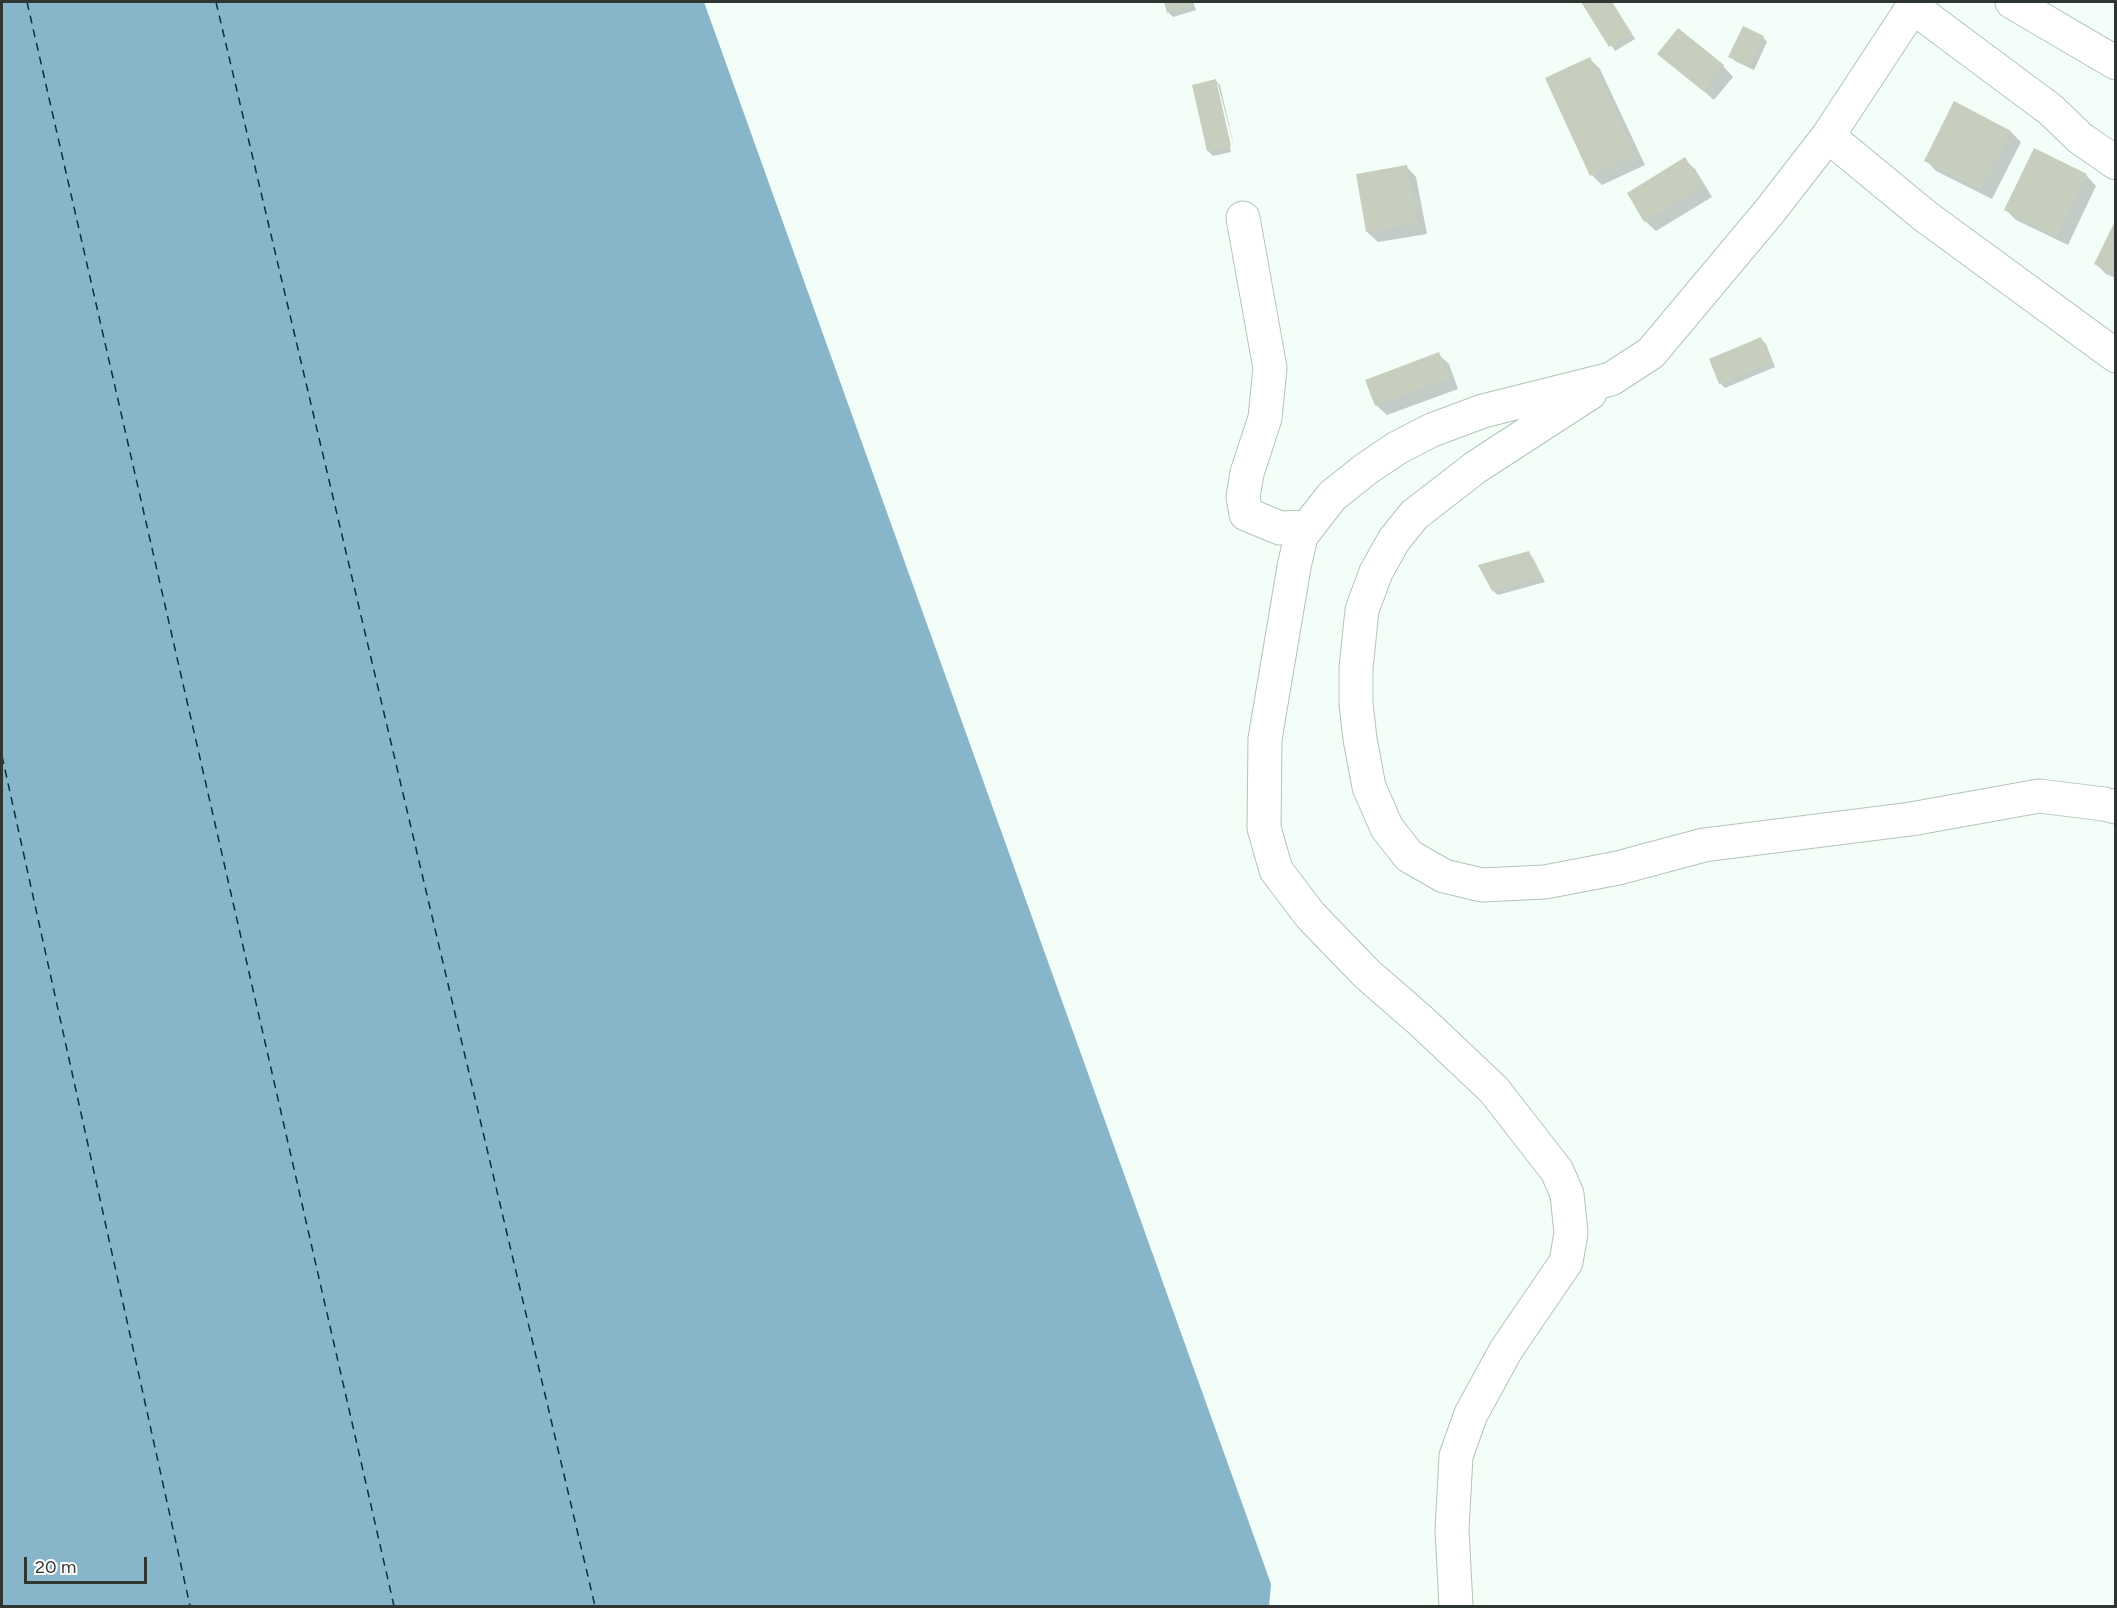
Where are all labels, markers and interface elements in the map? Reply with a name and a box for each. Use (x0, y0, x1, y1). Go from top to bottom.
scale bar (27, 1545, 150, 1583)
text: 20 m (35, 1556, 76, 1578)

